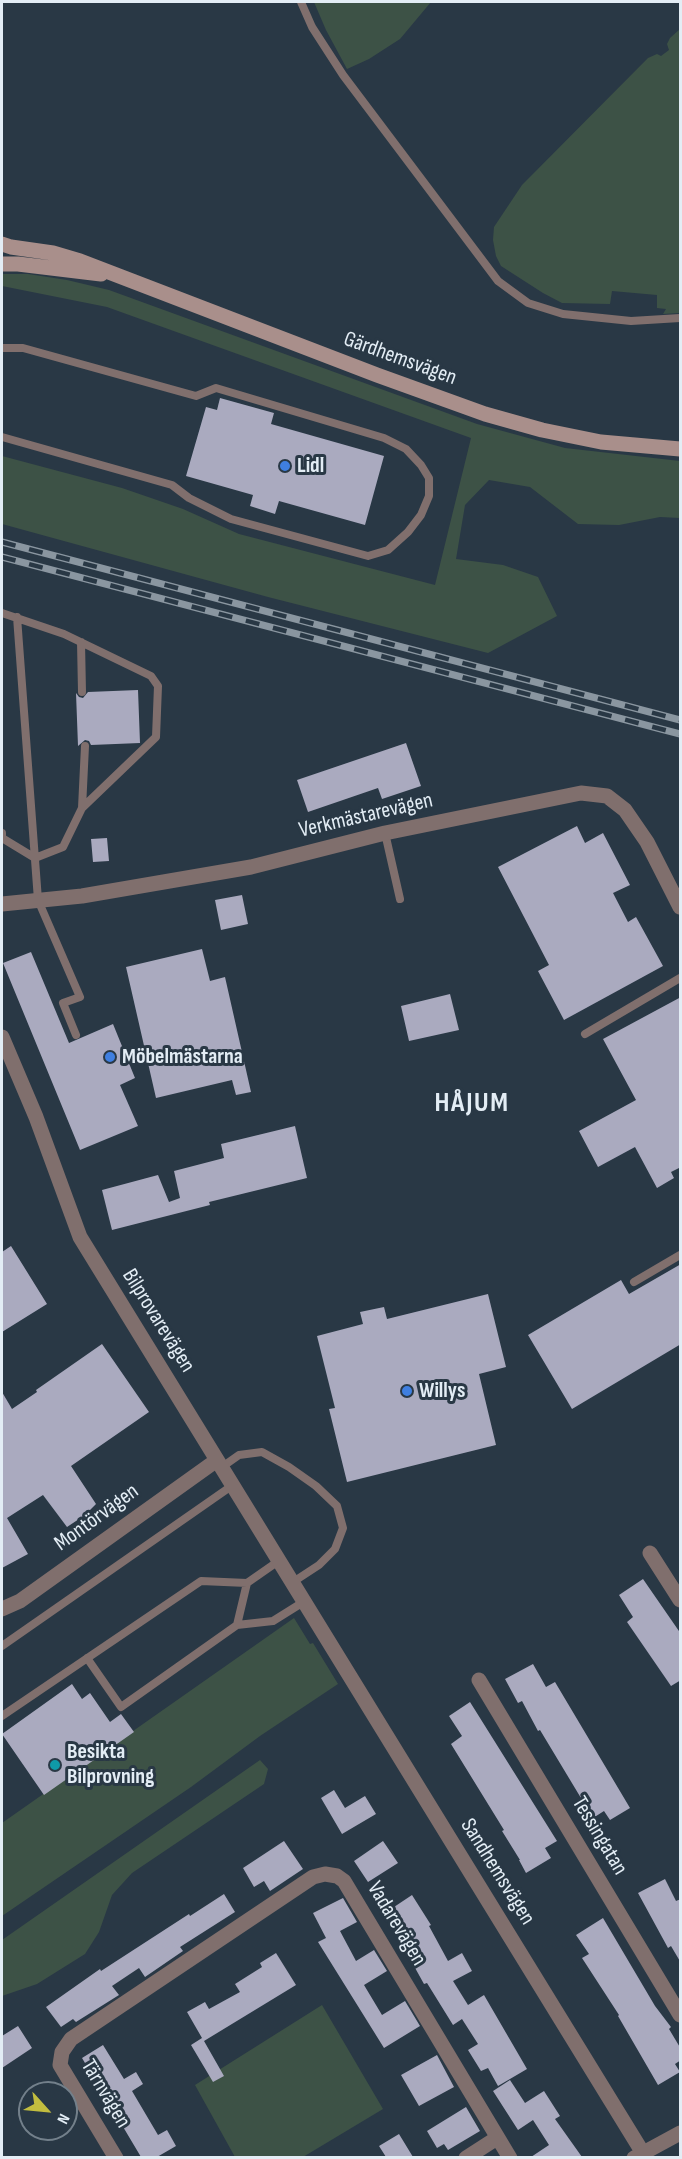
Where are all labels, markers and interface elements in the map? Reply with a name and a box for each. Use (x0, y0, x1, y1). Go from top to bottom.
street label: Gärdhemsvägen (340, 326, 460, 392)
place label: Lidl (297, 453, 324, 479)
marker: Lidl (278, 459, 292, 473)
street label: Verkmästarevägen (296, 788, 436, 844)
place label: Möbelmästarna (122, 1044, 243, 1070)
marker: Möbelmästarna (103, 1050, 117, 1064)
district label: HÅJUM (435, 1087, 509, 1121)
street label: Bilprovarevägen (116, 1264, 200, 1378)
place label: Willys (419, 1378, 465, 1404)
marker: Willys (400, 1384, 414, 1398)
street label: Montörvägen (50, 1479, 144, 1557)
place label: Besikta Bilprovning (67, 1739, 154, 1790)
marker: Besikta Bilprovning (48, 1758, 62, 1772)
street label: Tessingatan (565, 1792, 633, 1880)
street label: Sandhemsvägen (454, 1814, 540, 1930)
street label: Vadarevägen (361, 1877, 431, 1971)
street label: Tärnvägen (74, 2055, 136, 2133)
north arrow (18, 2081, 78, 2141)
text: N (52, 2110, 73, 2127)

